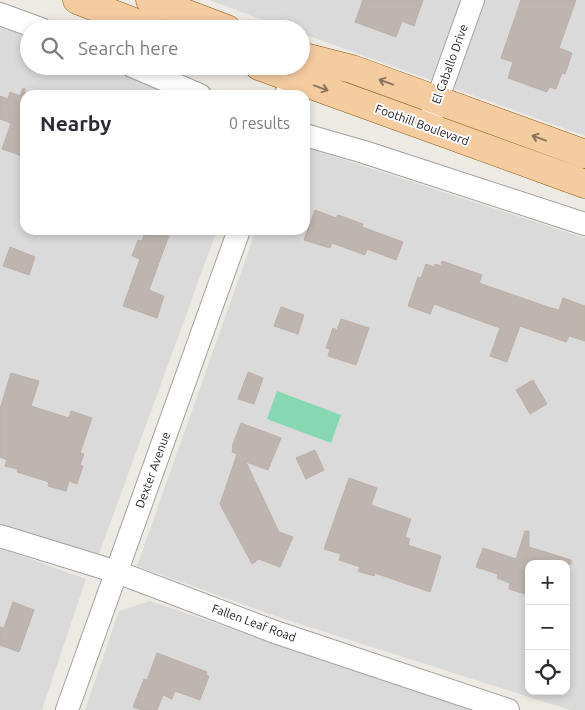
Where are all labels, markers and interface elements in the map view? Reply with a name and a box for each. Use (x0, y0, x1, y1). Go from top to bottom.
search box (20, 20, 310, 75)
street label: El Caballo Drive (429, 22, 470, 105)
icon: search (38, 34, 66, 62)
text: Search here (78, 37, 178, 59)
one-way arrow (379, 77, 395, 86)
one-way arrow (313, 84, 328, 93)
street label: Foothill Boulevard (374, 102, 471, 148)
text: Nearby (40, 111, 111, 135)
text: 0 results (229, 114, 290, 132)
one-way arrow (532, 133, 547, 142)
street label: Dexter Avenue (133, 430, 172, 510)
map controls (525, 560, 570, 695)
button: + (525, 560, 570, 605)
street label: Fallen Leaf Road (210, 601, 298, 644)
button: − (525, 605, 570, 650)
button: locate (525, 650, 570, 695)

